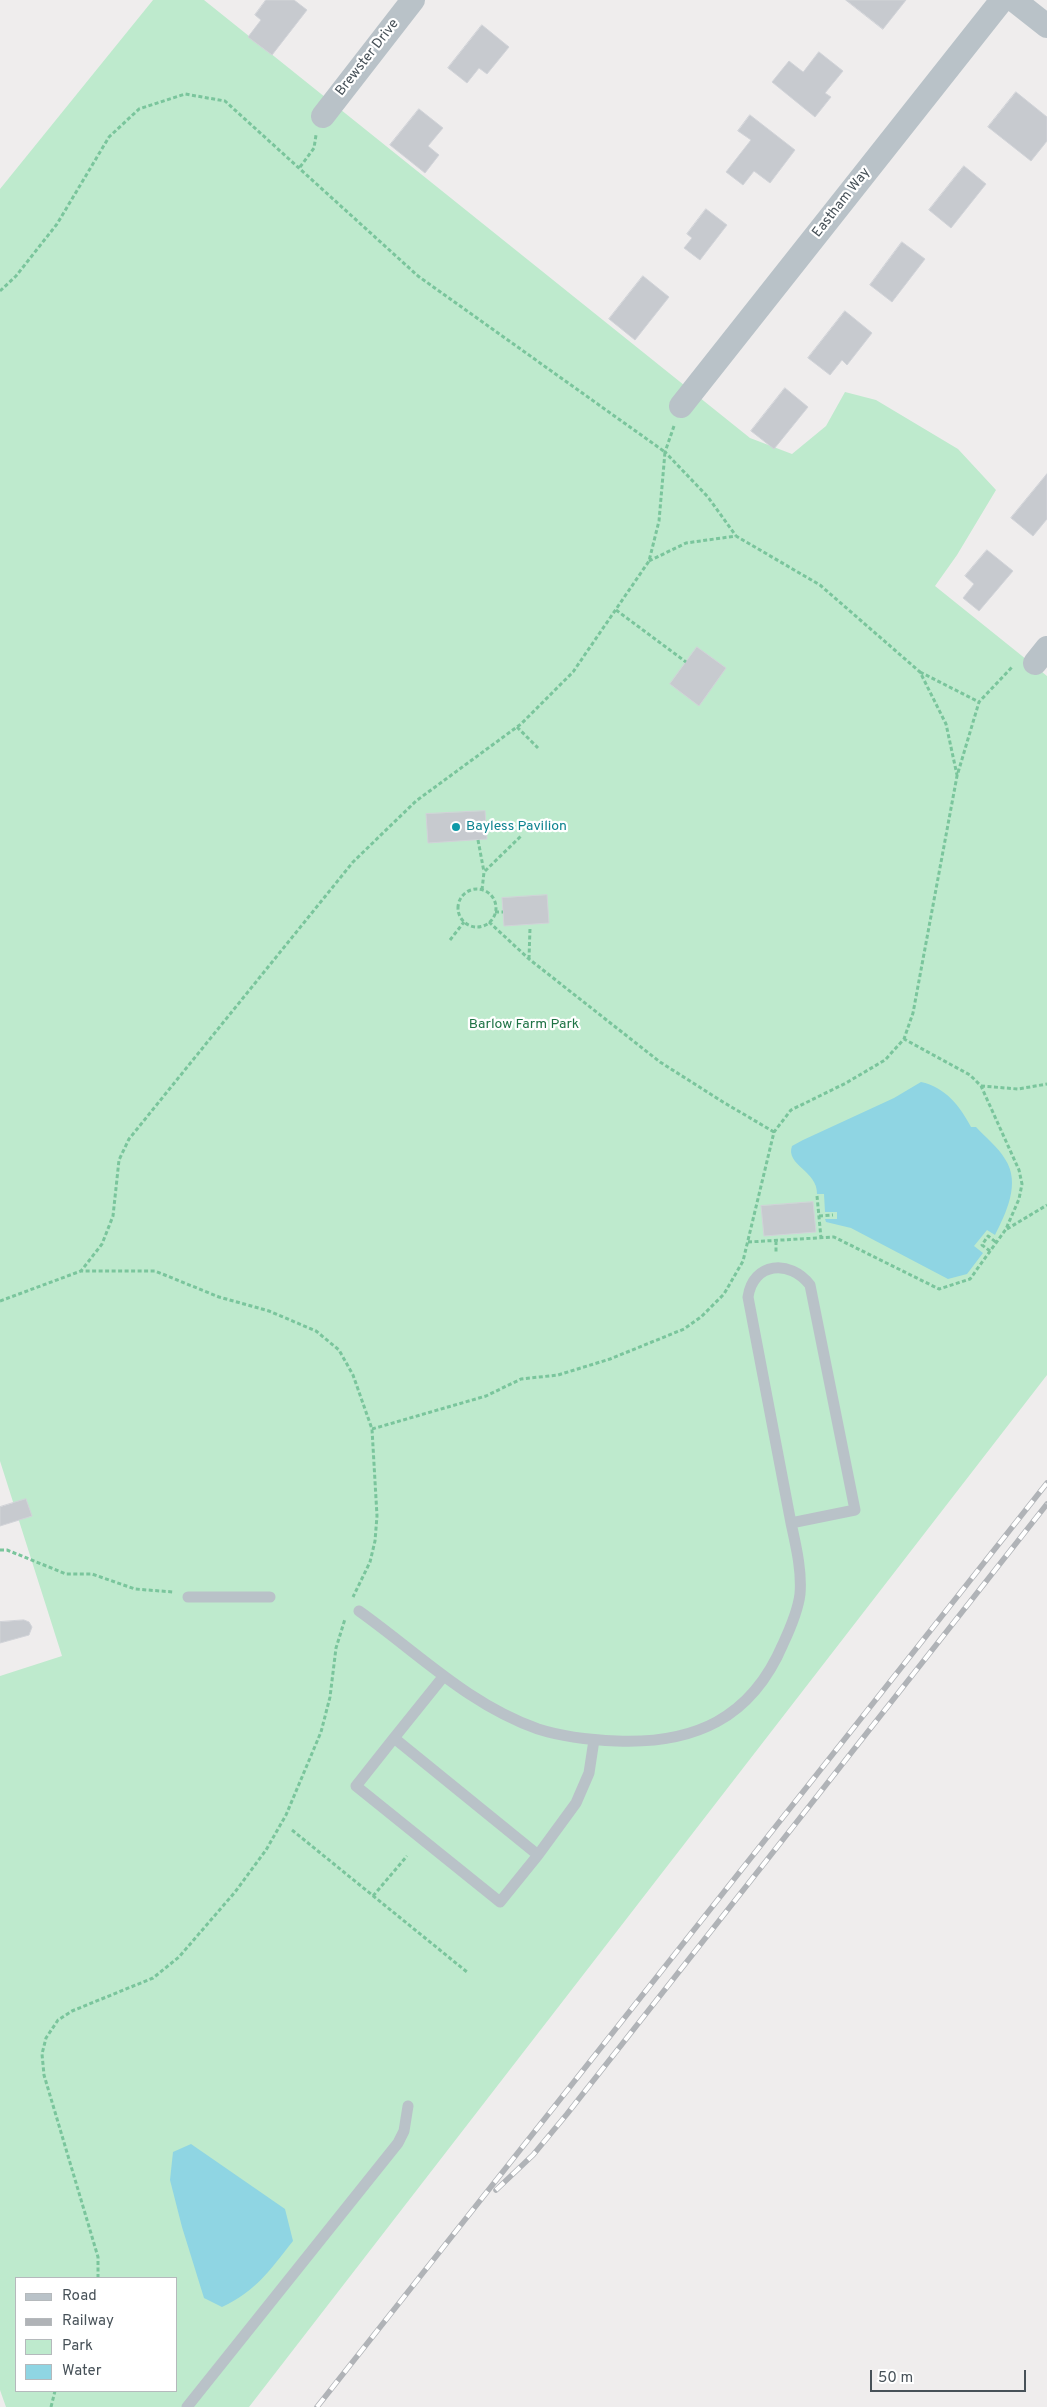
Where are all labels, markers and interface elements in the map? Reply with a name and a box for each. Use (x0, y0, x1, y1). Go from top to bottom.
street label: Brewster Drive (333, 16, 403, 100)
street label: Eastham Way (810, 165, 874, 241)
place label: Bayless Pavilion (466, 819, 567, 835)
marker: Bayless Pavilion (450, 821, 462, 833)
park label: Barlow Farm Park (469, 1017, 579, 1033)
legend (15, 2277, 178, 2392)
text: Road (62, 2287, 97, 2306)
text: Railway (62, 2312, 114, 2331)
text: Park (62, 2337, 93, 2356)
scale bar (872, 2360, 1028, 2392)
text: Water (62, 2362, 101, 2381)
text: 50 m (878, 2369, 913, 2388)

